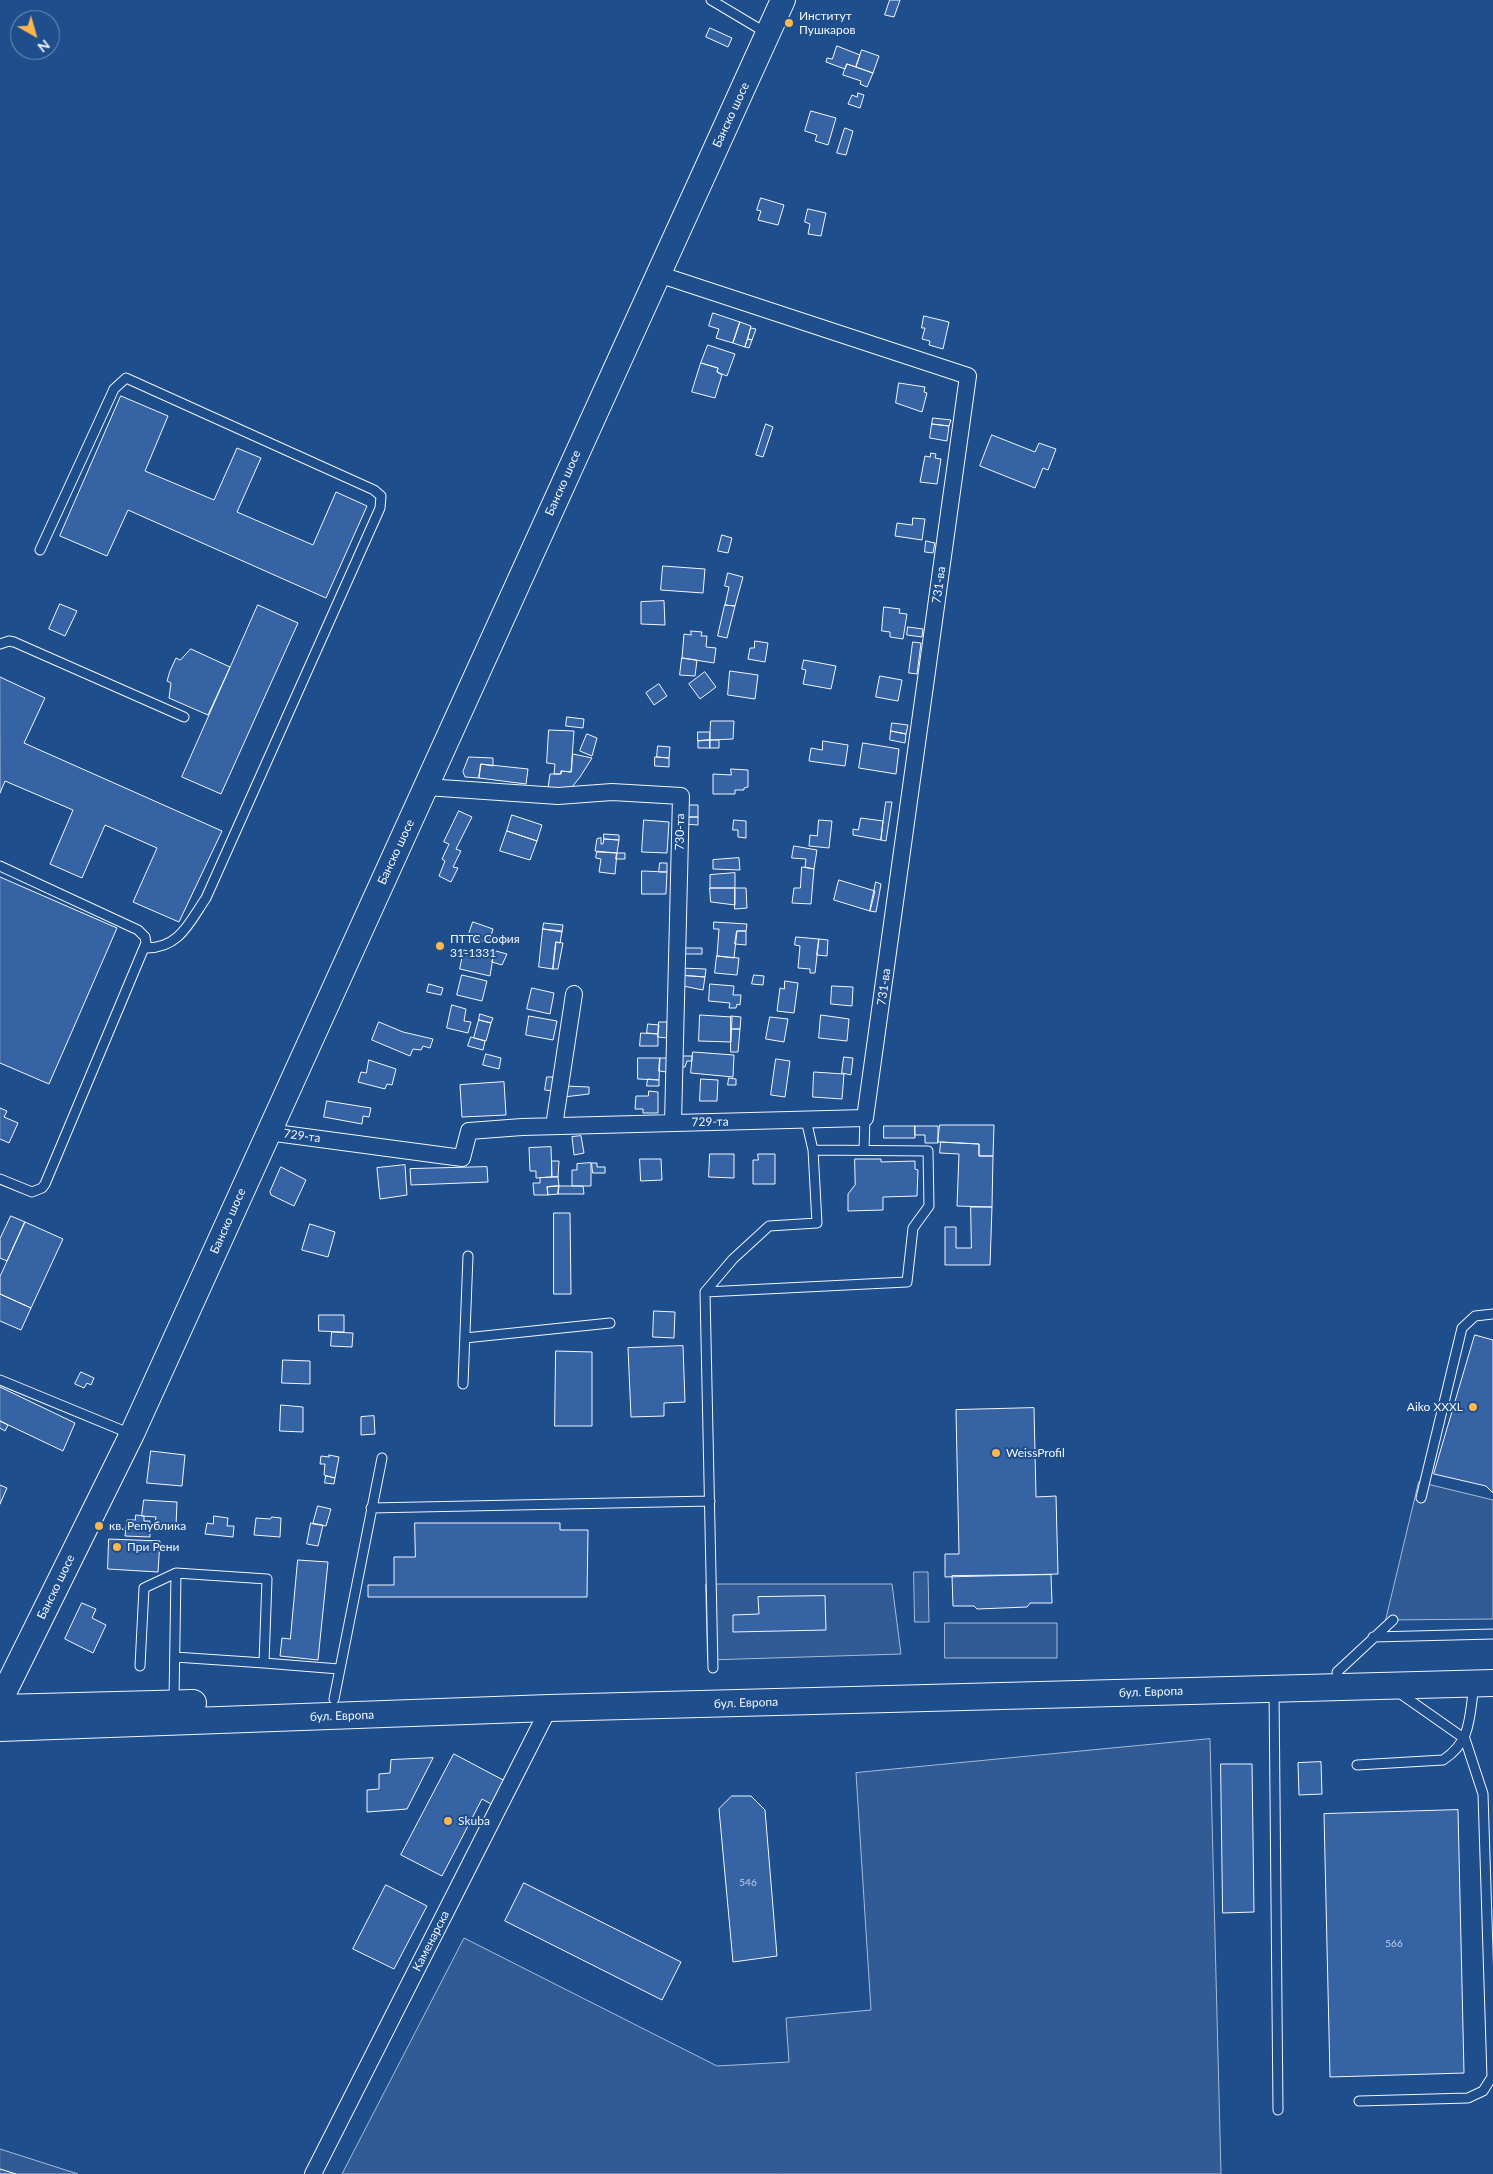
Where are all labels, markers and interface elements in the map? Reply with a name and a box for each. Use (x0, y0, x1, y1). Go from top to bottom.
place label: Институт Пушкаров (799, 9, 855, 37)
north arrow (10, 10, 60, 60)
marker: Институт Пушкаров (783, 17, 795, 29)
text: N (34, 36, 53, 56)
street label: Банско шосе (710, 80, 752, 150)
street label: Банско шосе (542, 448, 584, 518)
street label: 731-ва (929, 566, 949, 604)
street label: 730-та (672, 813, 688, 851)
street label: Банско шосе (375, 817, 417, 887)
place label: ПТТС София 31-1331 (450, 932, 520, 960)
marker: ПТТС София 31-1331 (434, 940, 446, 952)
street label: 731-ва (874, 968, 894, 1006)
street label: 729-та (691, 1114, 729, 1130)
street label: 729-та (283, 1126, 321, 1146)
street label: Банско шосе (207, 1186, 249, 1256)
place label: Aiko XXXL (1407, 1400, 1463, 1414)
marker: Aiko XXXL (1467, 1401, 1479, 1413)
place label: WeissProfil (1006, 1446, 1065, 1460)
marker: WeissProfil (990, 1447, 1002, 1459)
place label: кв. Република (109, 1519, 186, 1533)
marker: кв. Република (93, 1520, 105, 1532)
place label: При Рени (127, 1540, 179, 1554)
marker: При Рени (111, 1541, 123, 1553)
street label: Банско шосе (34, 1552, 78, 1622)
street label: бул. Европа (1119, 1684, 1183, 1700)
street label: бул. Европа (714, 1695, 778, 1711)
street label: бул. Европа (310, 1708, 374, 1724)
place label: Skuba (458, 1814, 490, 1828)
marker: Skuba (442, 1815, 454, 1827)
house number: 546 (739, 1877, 757, 1889)
street label: Каменарска (410, 1908, 452, 1974)
house number: 566 (1385, 1938, 1403, 1950)

